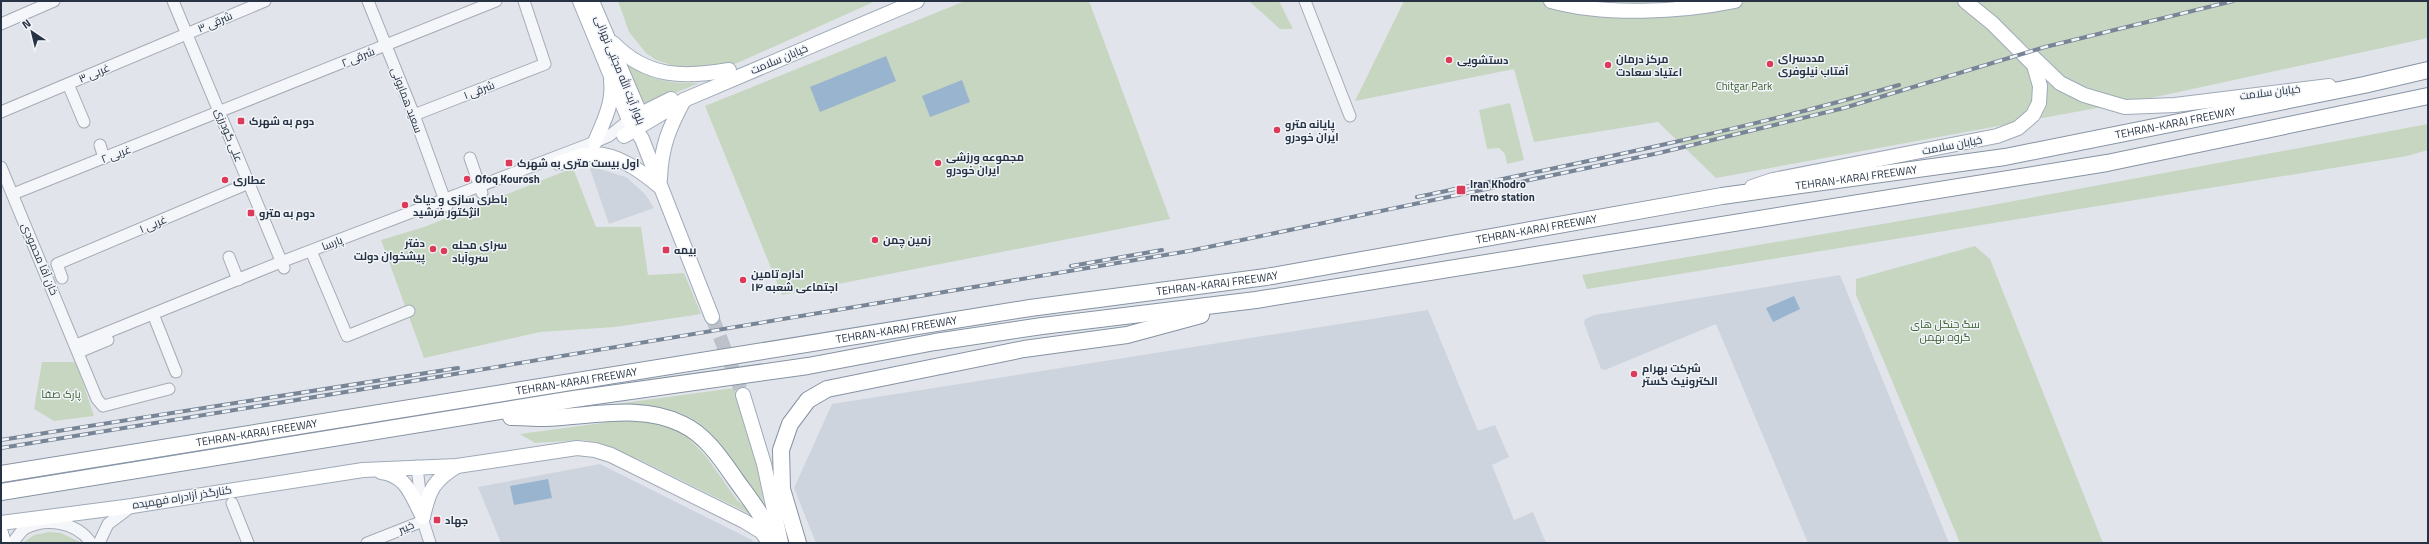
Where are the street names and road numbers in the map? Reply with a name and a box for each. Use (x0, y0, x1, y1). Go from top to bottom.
street label: ۳ شرقی (195, 8, 235, 36)
street label: بلوار آیت الله مجتبی تهرانی (591, 13, 649, 127)
street label: خیابان سلامت (748, 40, 810, 78)
street label: ۲ شرقی (339, 43, 377, 71)
street label: ۳ غربی (76, 59, 112, 87)
street label: سعید همایونی (387, 65, 427, 135)
street label: ۱ شرقی (461, 77, 497, 103)
street label: خیابان سلامت (2239, 80, 2301, 104)
street label: TEHRAN-KARAJ FREEWAY (2114, 103, 2237, 143)
street label: علی گودرزی (211, 106, 247, 164)
street label: خیابان سلامت (1921, 131, 1983, 159)
street label: ۲ غربی (99, 141, 133, 167)
street label: TEHRAN-KARAJ FREEWAY (1794, 161, 1918, 194)
street label: TEHRAN-KARAJ FREEWAY (1475, 210, 1598, 248)
street label: ۱ غربی (137, 211, 169, 237)
street label: خان آقا محمودی (18, 220, 62, 298)
street label: پارسا (319, 232, 345, 254)
street label: TEHRAN-KARAJ FREEWAY (1155, 267, 1279, 299)
street label: TEHRAN-KARAJ FREEWAY (835, 312, 958, 347)
street label: TEHRAN-KARAJ FREEWAY (515, 363, 639, 399)
street label: TEHRAN-KARAJ FREEWAY (195, 415, 319, 450)
street label: کنارگذر آزادراه فهمیده (131, 481, 233, 513)
street label: خیبر (395, 517, 416, 538)

